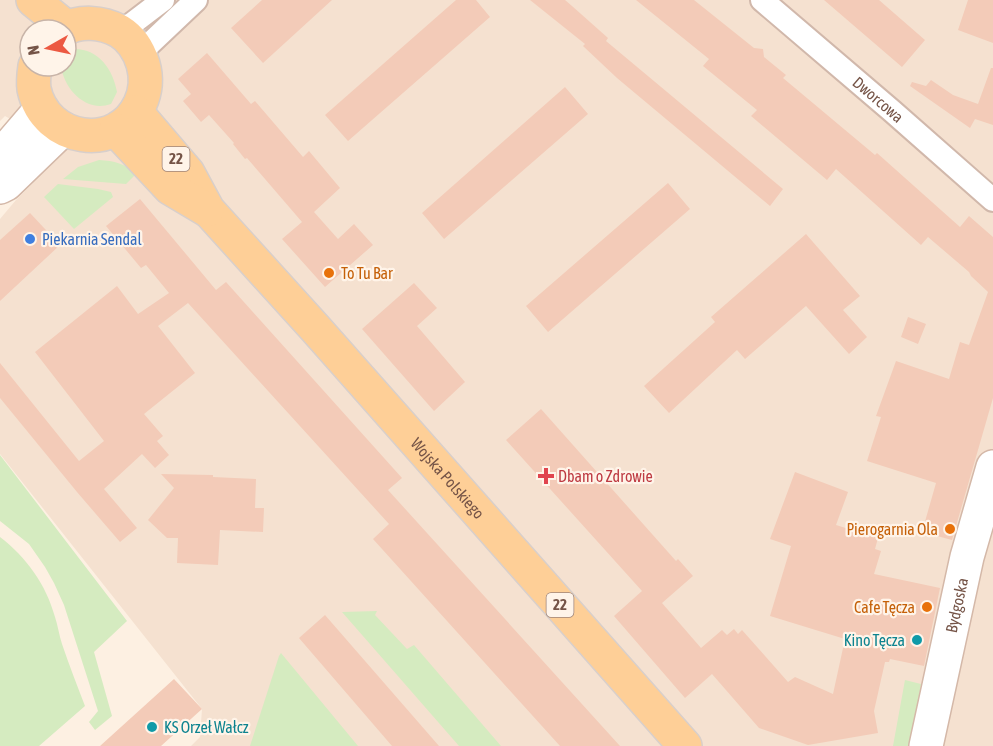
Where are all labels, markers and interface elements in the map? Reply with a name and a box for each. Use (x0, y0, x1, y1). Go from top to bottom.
north arrow (18, 18, 78, 78)
text: N (24, 44, 43, 56)
street label: Dworcowa (849, 73, 907, 126)
road number: 22 (162, 147, 190, 171)
place label: Piekarnia Sendal (42, 230, 143, 248)
marker: Piekarnia Sendal (23, 232, 37, 246)
place label: To Tu Bar (341, 264, 393, 282)
marker: To Tu Bar (322, 266, 336, 280)
street label: Wojska Polskiego (408, 434, 488, 522)
place label: Dbam o Zdrowie (558, 467, 653, 485)
marker: Dbam o Zdrowie (539, 469, 553, 483)
place label: Pierogarnia Ola (846, 520, 938, 539)
marker: Pierogarnia Ola (943, 522, 957, 536)
street label: Bydgoska (942, 576, 971, 634)
road number: 22 (546, 593, 574, 617)
place label: Cafe Tęcza (854, 598, 915, 617)
marker: Cafe Tęcza (920, 600, 934, 614)
place label: Kino Tęcza (844, 631, 905, 650)
marker: Kino Tęcza (910, 633, 924, 647)
place label: KS Orzeł Wałcz (164, 718, 249, 736)
marker: KS Orzeł Wałcz (145, 720, 159, 734)

